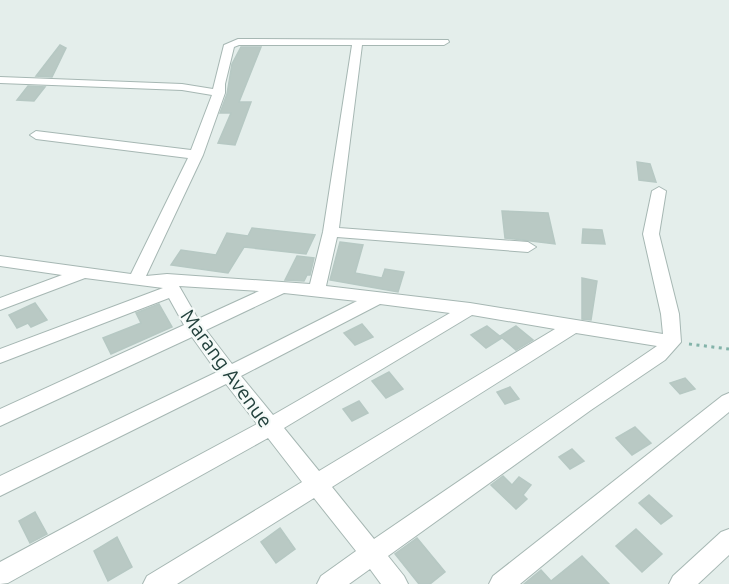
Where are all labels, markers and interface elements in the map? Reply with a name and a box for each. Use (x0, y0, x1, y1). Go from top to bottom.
street label: Marang Avenue (176, 304, 278, 432)

